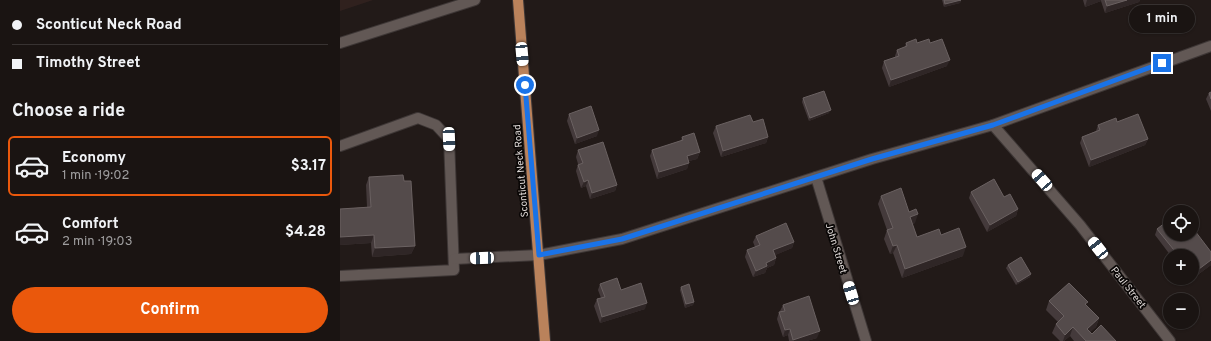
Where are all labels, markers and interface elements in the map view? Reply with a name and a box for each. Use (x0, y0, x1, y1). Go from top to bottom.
callout: 1 min (1129, 5, 1195, 33)
text: 1 min (1146, 11, 1178, 27)
text: Sconticut Neck Road (36, 16, 182, 35)
car (515, 42, 529, 66)
text: Timothy Street (36, 54, 140, 73)
route end (1153, 54, 1171, 72)
route start (516, 76, 534, 94)
text: Choose a ride (12, 100, 125, 123)
street label: Sconticut Neck Road (511, 124, 532, 218)
car (443, 127, 455, 151)
icon: car (14, 148, 50, 184)
text: Economy (62, 149, 126, 168)
text: $3.17 (291, 157, 326, 176)
car (1030, 167, 1054, 193)
text: 1 min · 19:02 (62, 168, 129, 184)
map controls (1163, 205, 1199, 329)
button: locate (1163, 205, 1199, 241)
icon: car (14, 214, 50, 250)
text: Comfort (62, 215, 119, 234)
street label: John Street (822, 222, 849, 276)
text: $4.28 (285, 223, 326, 242)
text: 2 min · 19:03 (62, 234, 132, 250)
car (1086, 235, 1110, 261)
button: + (1163, 249, 1199, 285)
car (470, 252, 494, 264)
street label: Paul Street (1107, 264, 1148, 312)
car (842, 280, 860, 306)
button: Confirm (12, 287, 328, 333)
button: − (1163, 293, 1199, 329)

